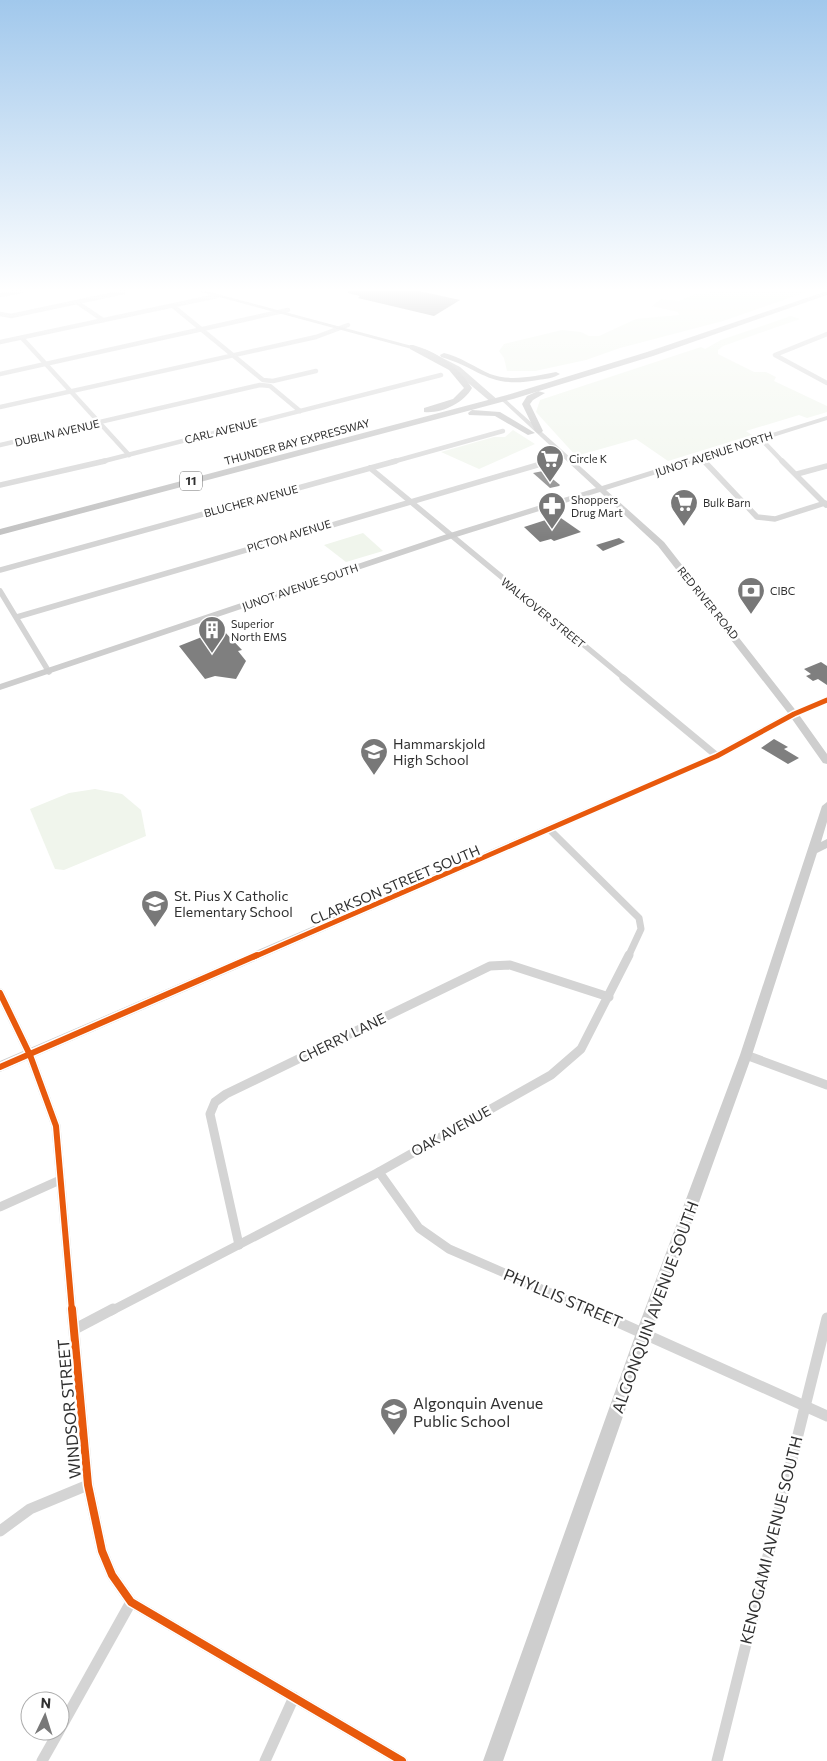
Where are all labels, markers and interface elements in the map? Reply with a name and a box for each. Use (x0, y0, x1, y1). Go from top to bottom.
street label: CARL AVENUE (183, 415, 259, 446)
street label: DUBLIN AVENUE (13, 416, 101, 449)
street label: THUNDER BAY EXPRESSWAY (223, 416, 371, 467)
street label: JUNOT AVENUE NORTH (653, 428, 775, 480)
supermarket icon: Circle K (535, 444, 565, 483)
place label: Circle K (569, 452, 608, 465)
road number: 11 (180, 472, 202, 491)
street label: BLUCHER AVENUE (202, 482, 299, 519)
supermarket icon: Bulk Barn (669, 488, 699, 527)
pharmacy icon: Shoppers Drug Mart (537, 491, 567, 530)
place label: Shoppers Drug Mart (571, 493, 623, 519)
place label: Bulk Barn (703, 496, 751, 509)
street label: PICTON AVENUE (245, 517, 333, 555)
street label: JUNOT AVENUE SOUTH (240, 561, 360, 613)
street label: RED RIVER ROAD (675, 564, 742, 642)
street label: WALKOVER STREET (499, 575, 588, 651)
bank icon: CIBC (736, 576, 766, 615)
place label: CIBC (770, 584, 795, 597)
building icon: Superior North EMS (197, 615, 227, 654)
place label: Superior North EMS (231, 617, 287, 643)
place label: Hammarskjold High School (393, 735, 485, 768)
school or university icon: Hammarskjold High School (359, 737, 389, 776)
street label: CLARKSON STREET SOUTH (307, 841, 482, 928)
place label: St. Pius X Catholic Elementary School (174, 887, 293, 920)
school or university icon: St. Pius X Catholic Elementary School (140, 889, 170, 928)
street label: CHERRY LANE (295, 1009, 388, 1066)
street label: OAK AVENUE (408, 1102, 494, 1159)
street label: ALGONQUIN AVENUE SOUTH (607, 1198, 702, 1415)
street label: PHYLLIS STREET (501, 1264, 625, 1331)
street label: WINDSOR STREET (53, 1338, 84, 1480)
place label: Algonquin Avenue Public School (413, 1393, 543, 1430)
school or university icon: Algonquin Avenue Public School (379, 1397, 409, 1436)
street label: KENOGAMI AVENUE SOUTH (735, 1434, 806, 1646)
north arrow (20, 1691, 70, 1741)
text: N (40, 1694, 52, 1711)

